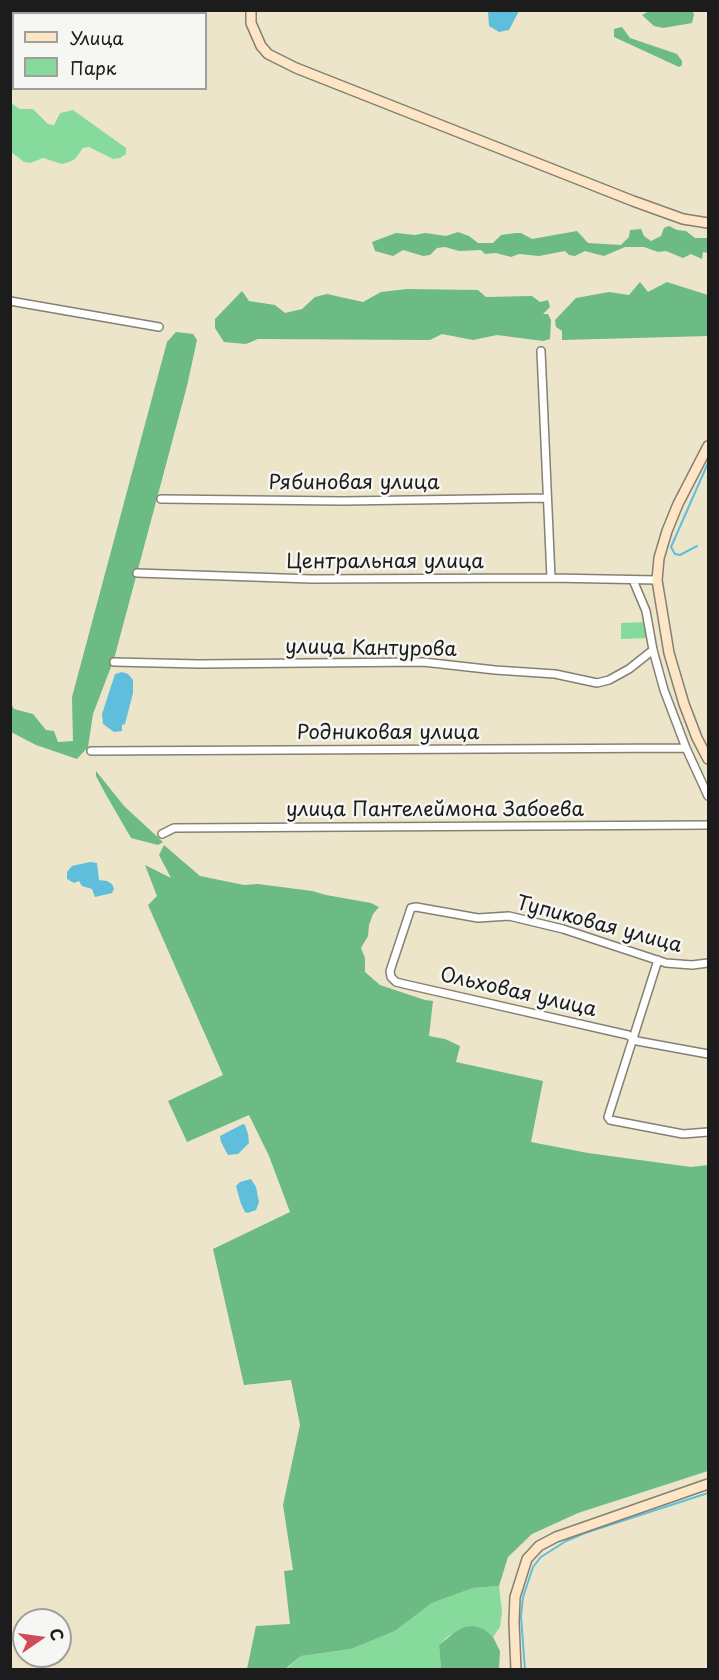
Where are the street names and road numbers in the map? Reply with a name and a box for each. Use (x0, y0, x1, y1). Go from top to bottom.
street label: Рябиновая улица (268, 471, 440, 495)
street label: Центральная улица (286, 550, 484, 574)
street label: улица Кантурова (285, 636, 457, 662)
street label: Родниковая улица (297, 721, 479, 745)
street label: улица Пантелеймона Забоева (286, 798, 584, 822)
street label: Тупиковая улица (514, 891, 684, 959)
street label: Ольховая улица (437, 963, 599, 1023)

